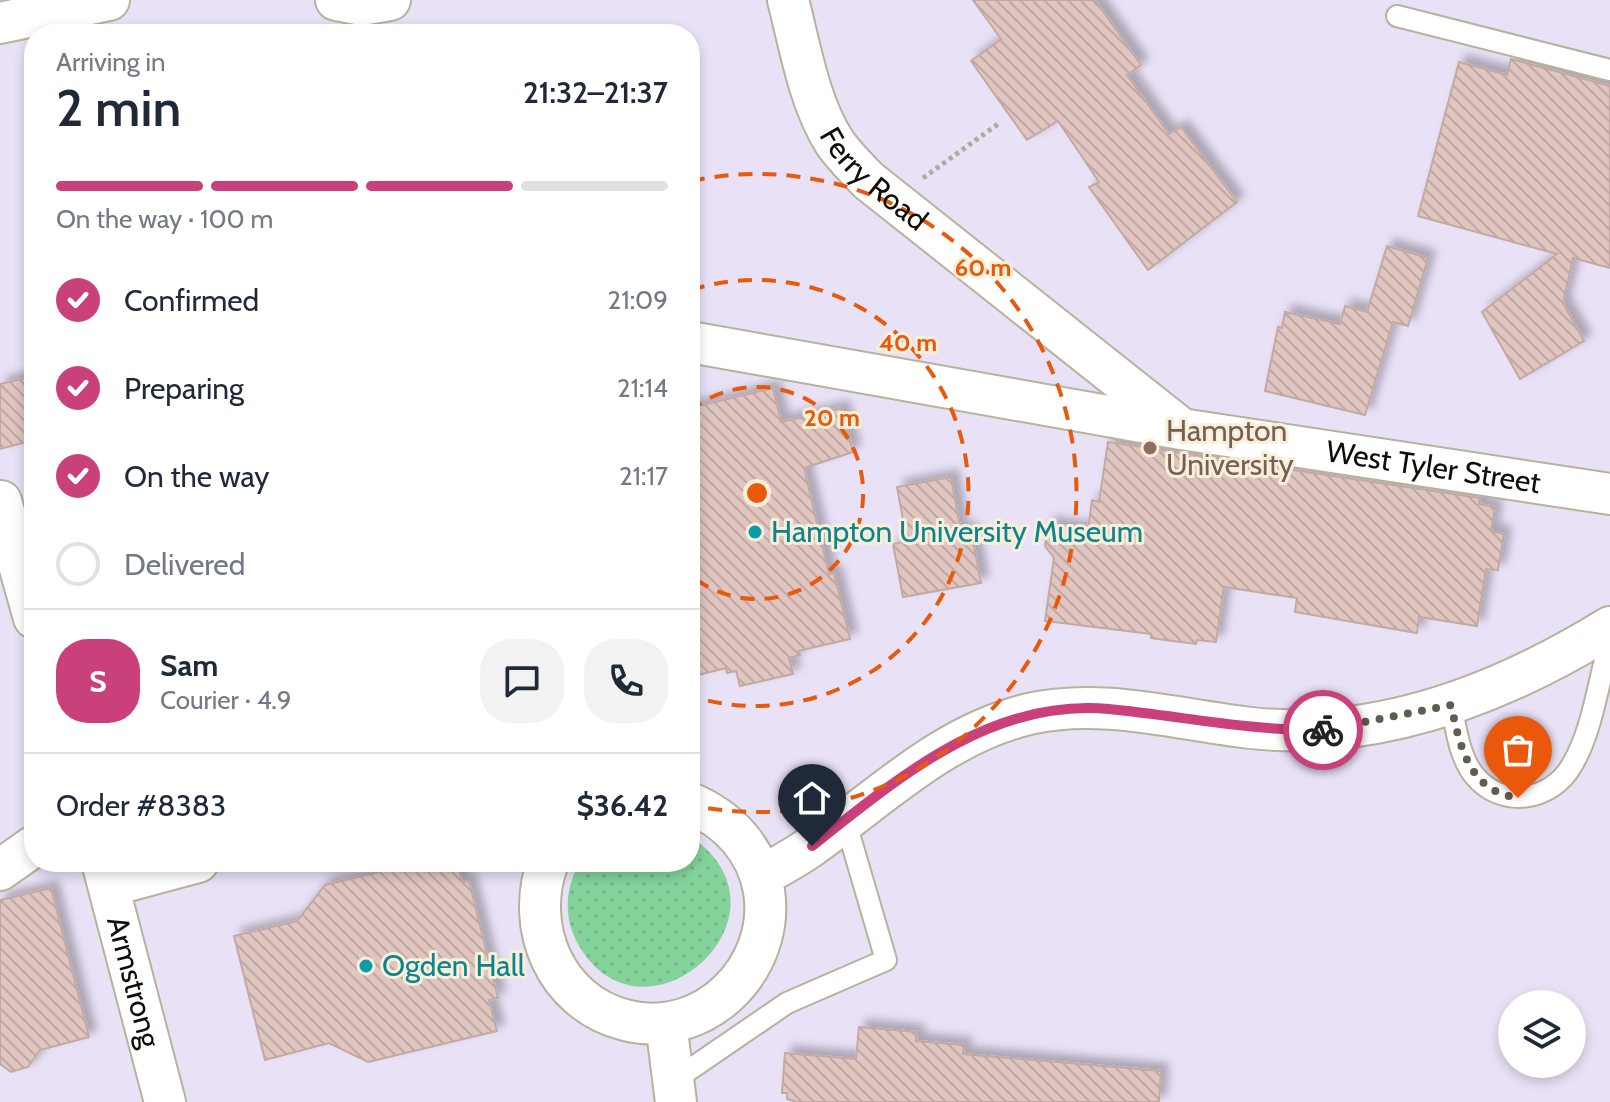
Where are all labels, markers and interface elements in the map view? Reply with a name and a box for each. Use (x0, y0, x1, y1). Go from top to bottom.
text: Arriving in (56, 46, 166, 78)
text: 21:32–21:37 (523, 74, 668, 111)
text: 2 min (56, 76, 181, 139)
street label: Ferry Road (812, 121, 935, 238)
text: On the way · 100 m (56, 203, 273, 235)
text: 60 m (955, 253, 1011, 282)
icon: check (56, 278, 100, 322)
text: Confirmed (124, 282, 259, 319)
text: 21:09 (608, 284, 668, 316)
text: 40 m (879, 328, 937, 357)
icon: check (56, 366, 100, 410)
text: Preparing (124, 370, 244, 407)
text: 21:14 (617, 372, 668, 404)
text: 20 m (804, 403, 860, 432)
place label: Hampton University (1166, 412, 1294, 483)
street label: West Tyler Street (1324, 432, 1543, 501)
marker: Hampton University (1141, 439, 1159, 457)
icon: check (56, 454, 100, 498)
text: On the way (124, 458, 269, 495)
text: 21:17 (619, 460, 668, 492)
centre of rings (743, 479, 771, 507)
place label: Hampton University Museum (771, 513, 1143, 550)
marker: Hampton University Museum (746, 523, 764, 541)
text: Delivered (124, 546, 245, 583)
button: chat (480, 639, 564, 723)
button: phone (584, 639, 668, 723)
text: Sam (160, 647, 218, 684)
text: S (89, 663, 107, 700)
text: Courier · 4.9 (160, 684, 292, 716)
courier (1283, 690, 1363, 770)
icon: bike (1301, 708, 1345, 752)
pin (1484, 716, 1552, 798)
icon: bag (1496, 728, 1540, 772)
pin (778, 764, 846, 846)
icon: home (790, 776, 834, 820)
text: Order #8383 (56, 787, 226, 824)
text: $36.42 (576, 787, 668, 824)
street label: Armstrong (99, 912, 169, 1052)
place label: Ogden Hall (382, 947, 525, 984)
marker: Ogden Hall (357, 957, 375, 975)
map controls (1498, 990, 1586, 1078)
button: layers (1498, 990, 1586, 1078)

